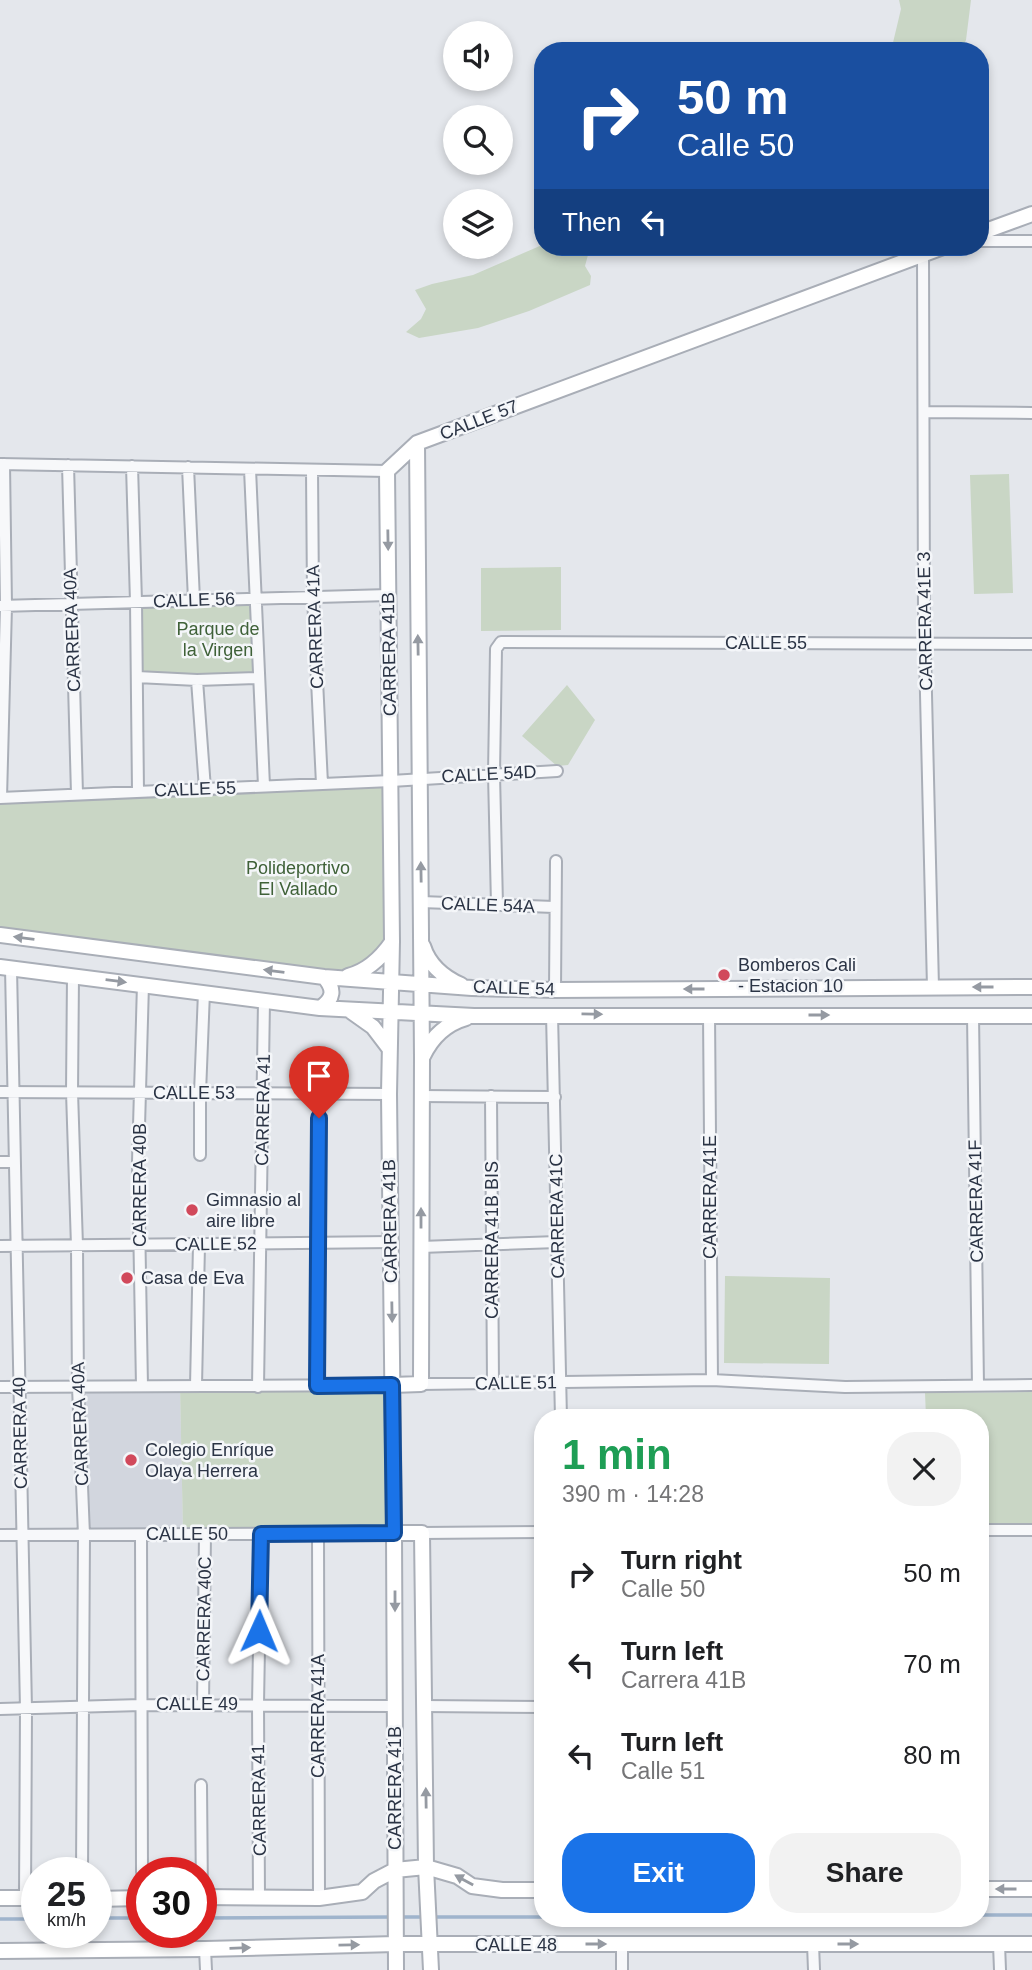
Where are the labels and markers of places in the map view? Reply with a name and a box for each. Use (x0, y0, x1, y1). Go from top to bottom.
place label: Bomberos Cali - Estacion 10 (738, 955, 856, 996)
marker: Bomberos Cali - Estacion 10 (716, 967, 732, 983)
pin (289, 1046, 349, 1118)
place label: Gimnasio al aire libre (206, 1190, 301, 1231)
marker: Gimnasio al aire libre (184, 1202, 200, 1218)
place label: Casa de Eva (141, 1268, 245, 1288)
marker: Casa de Eva (119, 1270, 135, 1286)
place label: Colegio Enríque Olaya Herrera (145, 1440, 274, 1481)
marker: Colegio Enríque Olaya Herrera (123, 1452, 139, 1468)

